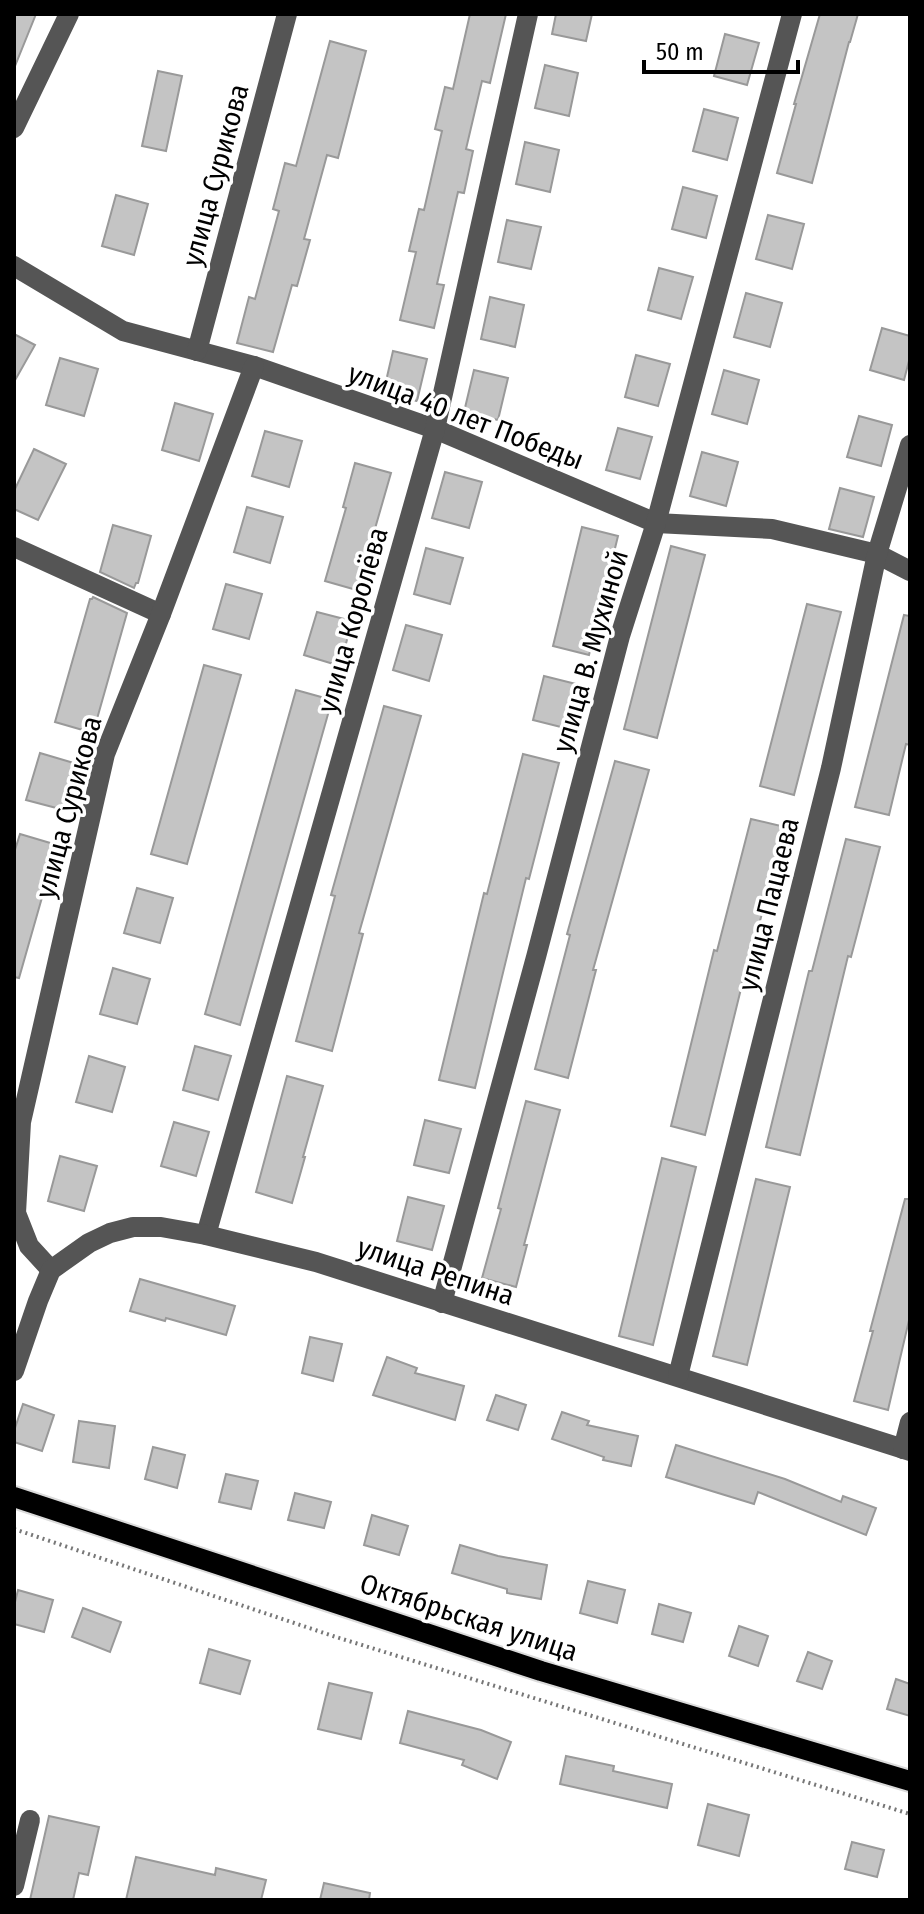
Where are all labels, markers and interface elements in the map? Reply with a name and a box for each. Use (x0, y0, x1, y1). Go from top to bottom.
scale bar (644, 24, 798, 74)
text: 50 m (656, 38, 704, 66)
street label: улица Сурикова (175, 80, 256, 270)
street label: улица 40 лет Победы (343, 356, 588, 477)
street label: улица Королёва (310, 524, 395, 717)
street label: улица В. Мухиной (546, 546, 635, 756)
street label: улица Сурикова (28, 712, 109, 902)
street label: улица Пацаева (731, 814, 806, 994)
street label: улица Репина (353, 1231, 518, 1312)
street label: Октябрьская улица (356, 1567, 582, 1668)

